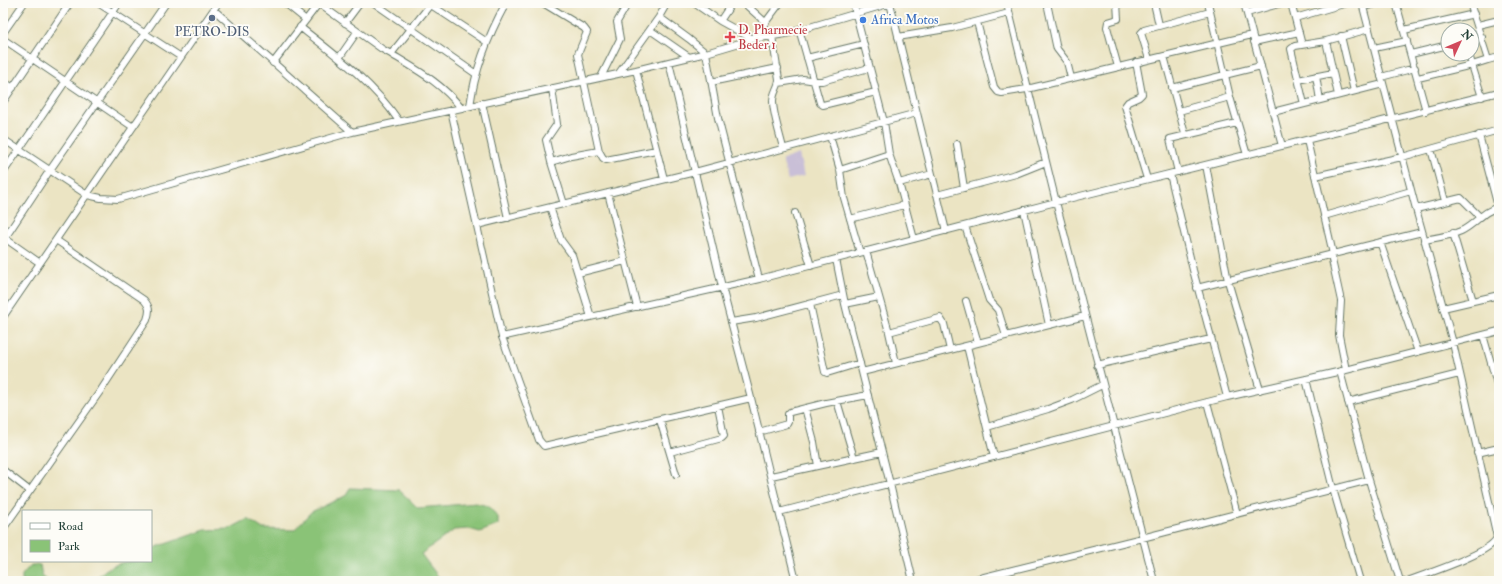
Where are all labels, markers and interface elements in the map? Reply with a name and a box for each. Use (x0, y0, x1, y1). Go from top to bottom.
place label: Africa Motos (870, 12, 939, 28)
marker: PETRO-DIS (207, 13, 217, 23)
marker: Africa Motos (858, 15, 868, 25)
place label: D. Pharmecie Beder 1 (738, 22, 808, 53)
north arrow (1440, 22, 1480, 62)
place label: PETRO-DIS (175, 24, 249, 40)
text: N (1458, 27, 1476, 44)
marker: D. Pharmecie Beder 1 (725, 32, 735, 42)
legend (22, 510, 152, 562)
text: Road (58, 519, 83, 534)
text: Park (58, 539, 80, 554)

